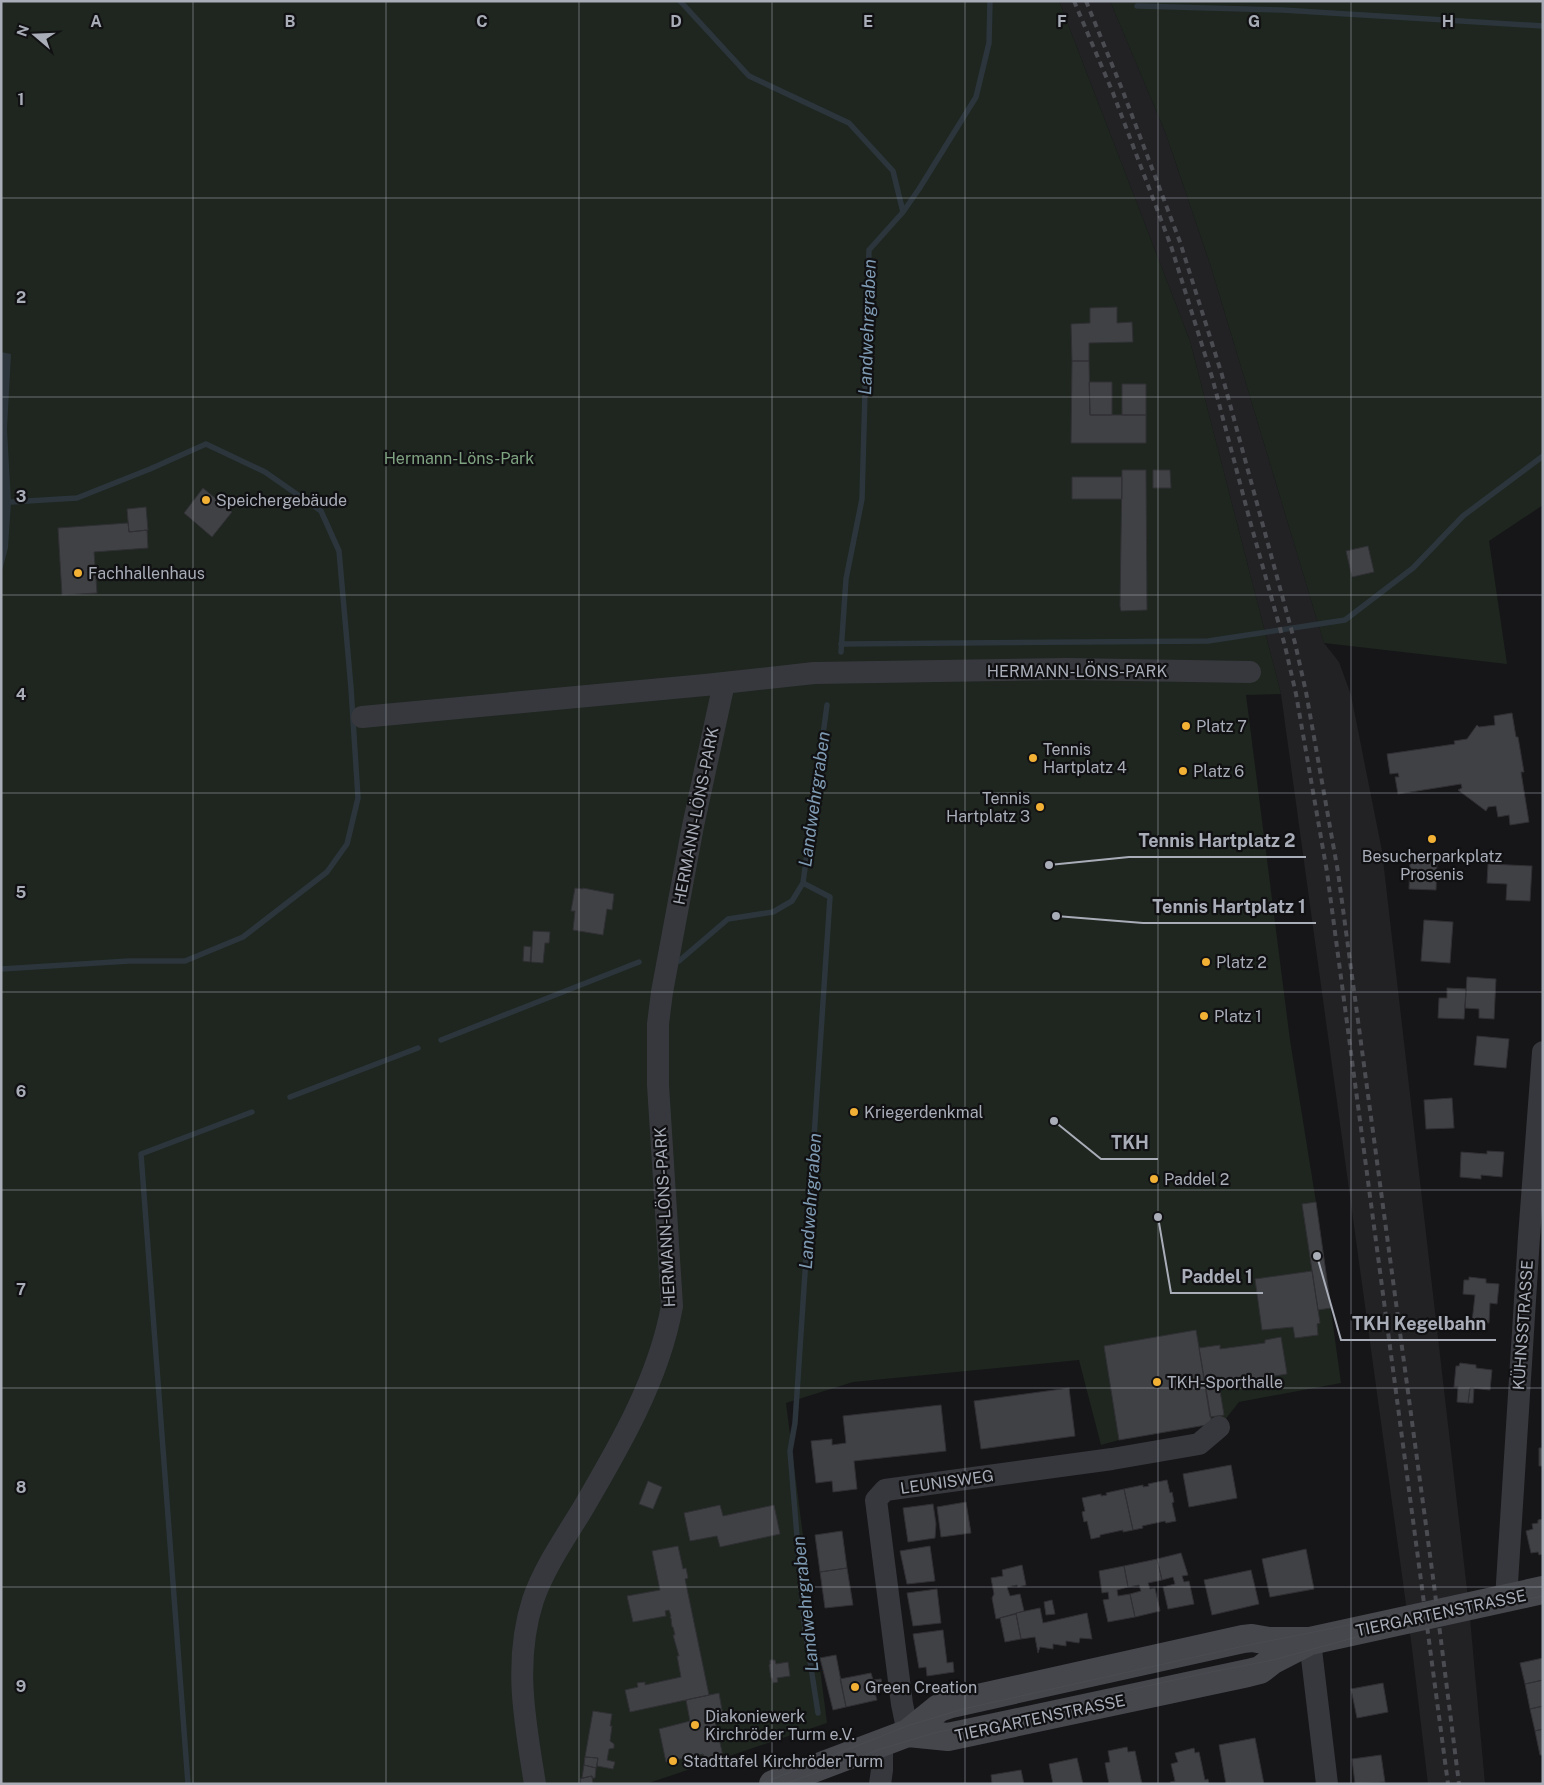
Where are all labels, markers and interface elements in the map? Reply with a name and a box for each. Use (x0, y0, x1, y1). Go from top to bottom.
north arrow (10, 10, 60, 60)
text: A (90, 12, 102, 31)
text: B (285, 12, 296, 31)
text: C (476, 12, 488, 31)
text: D (670, 12, 682, 31)
text: E (863, 12, 873, 31)
text: F (1057, 12, 1067, 31)
text: G (1248, 12, 1260, 31)
text: H (1442, 12, 1454, 31)
text: N (13, 23, 32, 39)
text: 1 (18, 90, 24, 109)
water label: Landwehrgraben (854, 259, 880, 395)
text: 2 (16, 288, 26, 307)
park label: Hermann-Löns-Park (384, 449, 534, 468)
text: 3 (16, 487, 26, 506)
place label: Speichergebäude (216, 491, 347, 510)
marker: Speichergebäude (200, 494, 212, 506)
place label: Fachhallenhaus (88, 564, 205, 583)
marker: Fachhallenhaus (72, 567, 84, 579)
street label: HERMANN-LÖNS-PARK (987, 661, 1167, 681)
text: 4 (16, 685, 27, 704)
place label: Platz 7 (1196, 717, 1247, 736)
marker: Platz 7 (1180, 720, 1192, 732)
street label: HERMANN-LÖNS-PARK (668, 725, 723, 906)
water label: Landwehrgraben (794, 730, 834, 868)
place label: Tennis Hartplatz 4 (1043, 740, 1127, 777)
marker: Tennis Hartplatz 4 (1027, 752, 1039, 764)
place label: Platz 6 (1193, 762, 1244, 781)
marker: Platz 6 (1177, 765, 1189, 777)
place label: Tennis Hartplatz 3 (946, 789, 1030, 826)
marker: Tennis Hartplatz 3 (1034, 801, 1046, 813)
callout: Tennis Hartplatz 2 (1129, 824, 1306, 857)
text: Tennis Hartplatz 2 (1138, 830, 1296, 851)
marker: Besucherparkplatz Prosenis (1426, 833, 1438, 845)
place label: Besucherparkplatz Prosenis (1362, 847, 1503, 884)
text: 5 (16, 883, 27, 902)
callout: Tennis Hartplatz 1 (1143, 890, 1316, 923)
text: Tennis Hartplatz 1 (1152, 896, 1306, 917)
place label: Platz 2 (1216, 953, 1267, 972)
marker: Platz 2 (1200, 956, 1212, 968)
place label: Platz 1 (1214, 1007, 1262, 1026)
marker: Platz 1 (1198, 1010, 1210, 1022)
text: 6 (16, 1082, 26, 1101)
place label: Kriegerdenkmal (864, 1103, 984, 1122)
marker: Kriegerdenkmal (848, 1106, 860, 1118)
street label: HERMANN-LÖNS-PARK (650, 1126, 679, 1308)
callout: TKH (1101, 1126, 1158, 1159)
water label: Landwehrgraben (795, 1132, 825, 1270)
text: TKH (1111, 1132, 1149, 1153)
place label: Paddel 2 (1164, 1170, 1229, 1189)
marker: Paddel 2 (1148, 1173, 1160, 1185)
street label: KÜHNSSTRASSE (1508, 1259, 1537, 1391)
callout: Paddel 1 (1171, 1260, 1263, 1293)
text: Paddel 1 (1181, 1266, 1253, 1287)
text: 7 (16, 1280, 26, 1299)
callout: TKH Kegelbahn (1341, 1307, 1496, 1340)
text: TKH Kegelbahn (1352, 1313, 1486, 1334)
place label: TKH-Sporthalle (1167, 1373, 1283, 1392)
marker: TKH-Sporthalle (1151, 1376, 1163, 1388)
street label: LEUNISWEG (899, 1466, 995, 1498)
text: 8 (16, 1478, 27, 1497)
water label: Landwehrgraben (787, 1535, 823, 1673)
street label: TIERGARTENSTRASSE (1354, 1586, 1528, 1640)
text: 9 (16, 1677, 26, 1696)
place label: Green Creation (865, 1678, 977, 1697)
marker: Green Creation (849, 1681, 861, 1693)
street label: TIERGARTENSTRASSE (953, 1691, 1127, 1745)
place label: Diakoniewerk Kirchröder Turm e.V. (705, 1707, 855, 1744)
marker: Diakoniewerk Kirchröder Turm e.V. (689, 1719, 701, 1731)
place label: Stadttafel Kirchröder Turm (683, 1752, 883, 1771)
marker: Stadttafel Kirchröder Turm (667, 1755, 679, 1767)

